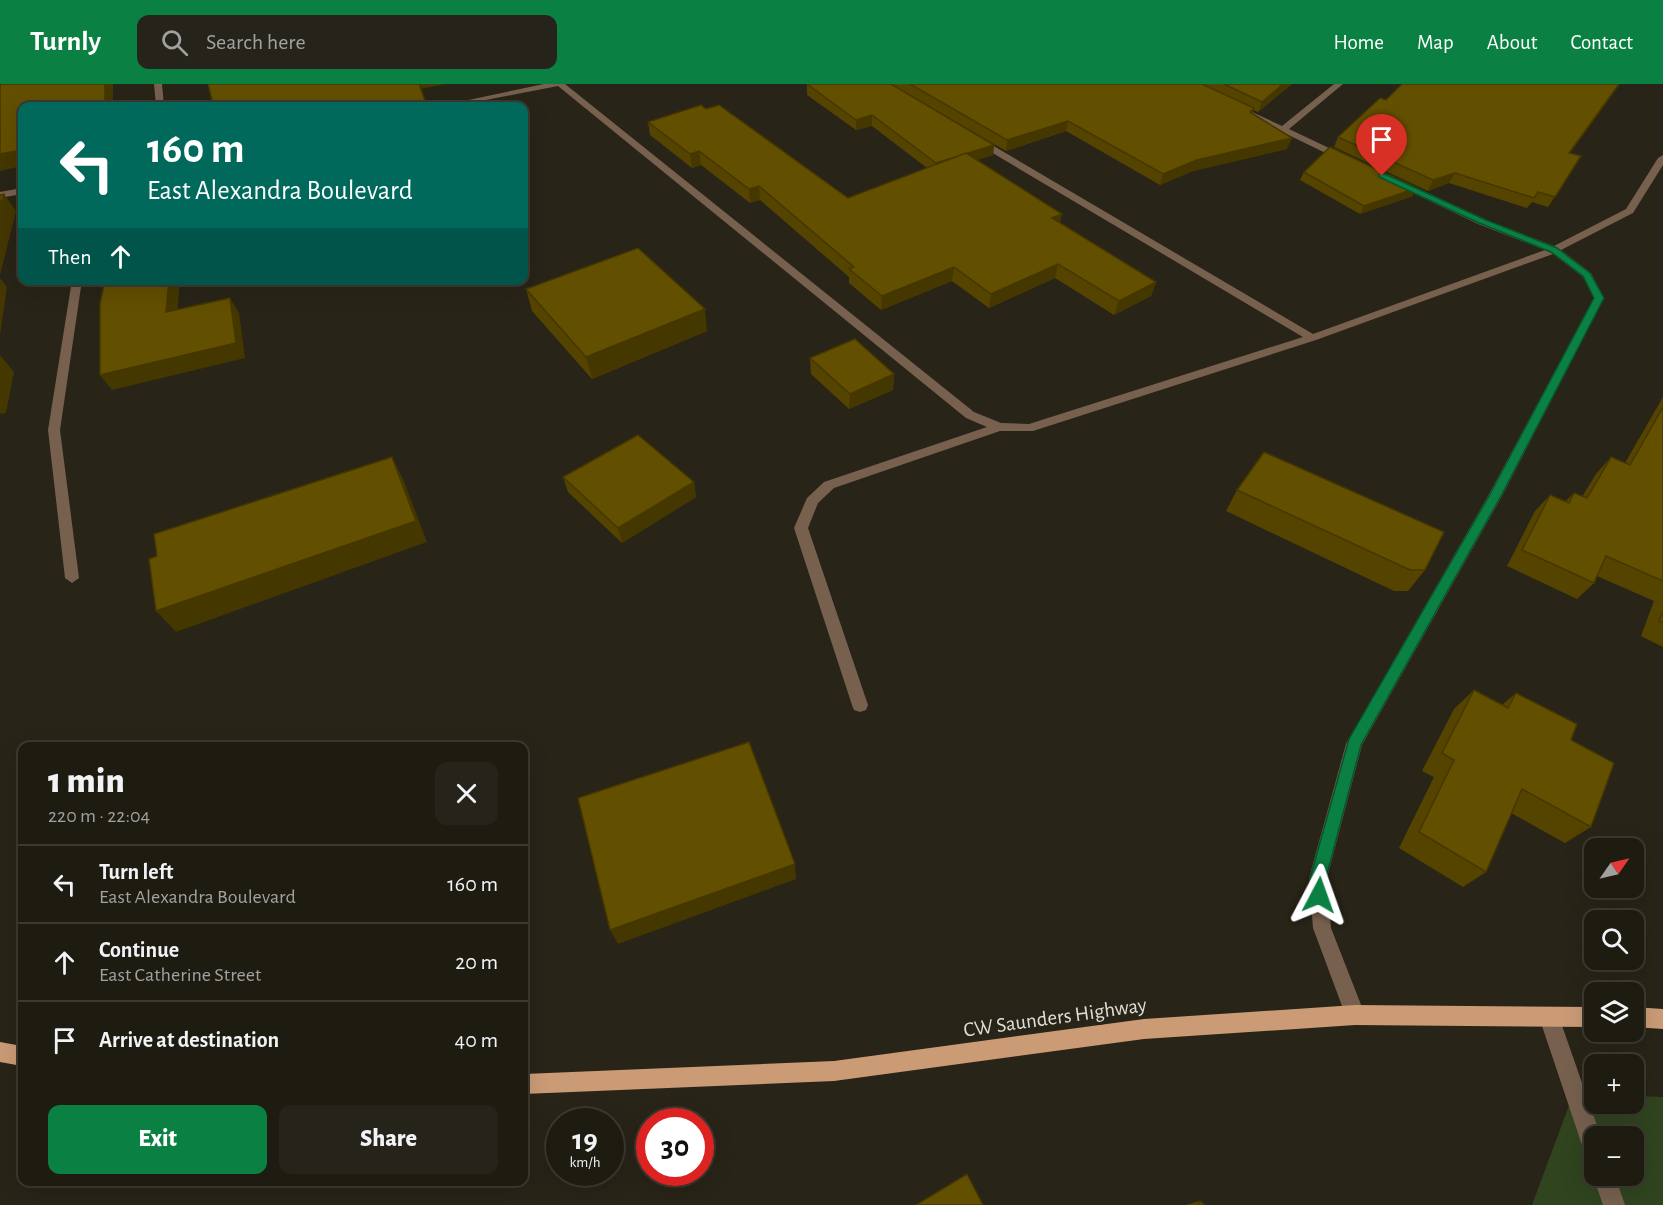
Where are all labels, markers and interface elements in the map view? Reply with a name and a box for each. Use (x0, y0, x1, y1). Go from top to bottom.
search box (137, 15, 557, 69)
icon: search (158, 26, 191, 59)
text: Turnly (30, 28, 101, 56)
text: Search here (206, 31, 306, 53)
text: Home (1333, 32, 1384, 53)
text: Map (1417, 32, 1454, 53)
text: About (1487, 32, 1537, 53)
text: Contact (1570, 32, 1633, 53)
pin (1356, 114, 1407, 176)
icon: arrive (1365, 123, 1398, 156)
icon: left (48, 126, 126, 204)
text: 160 m (147, 128, 245, 170)
text: East Alexandra Boulevard (147, 177, 413, 204)
icon: ahead (104, 240, 137, 273)
text: Then (48, 246, 92, 268)
button: close (435, 762, 498, 825)
text: 1 min (48, 763, 125, 799)
text: 220 m · 22:04 (48, 806, 150, 826)
north arrow (1584, 838, 1644, 898)
map controls (1584, 838, 1644, 1186)
text: Turn left (99, 861, 173, 883)
position arrow (1287, 863, 1351, 927)
icon: left (48, 868, 81, 901)
text: 160 m (447, 873, 498, 895)
text: East Alexandra Boulevard (99, 887, 296, 907)
button: search (1584, 910, 1644, 970)
text: Continue (99, 939, 179, 961)
icon: ahead (48, 946, 81, 979)
text: 20 m (455, 951, 498, 973)
text: East Catherine Street (99, 965, 261, 985)
button: layers (1584, 982, 1644, 1042)
street label: CW Saunders Highway (962, 994, 1148, 1041)
icon: arrive (48, 1024, 81, 1057)
text: Arrive at destination (99, 1029, 279, 1051)
text: 40 m (455, 1029, 498, 1051)
button: + (1584, 1054, 1644, 1114)
button: Exit (48, 1105, 267, 1174)
button: Share (279, 1105, 498, 1174)
speed limit sign: 30 (636, 1108, 714, 1186)
text: 19 (572, 1125, 598, 1155)
button: − (1584, 1126, 1644, 1186)
text: km/h (570, 1155, 600, 1170)

